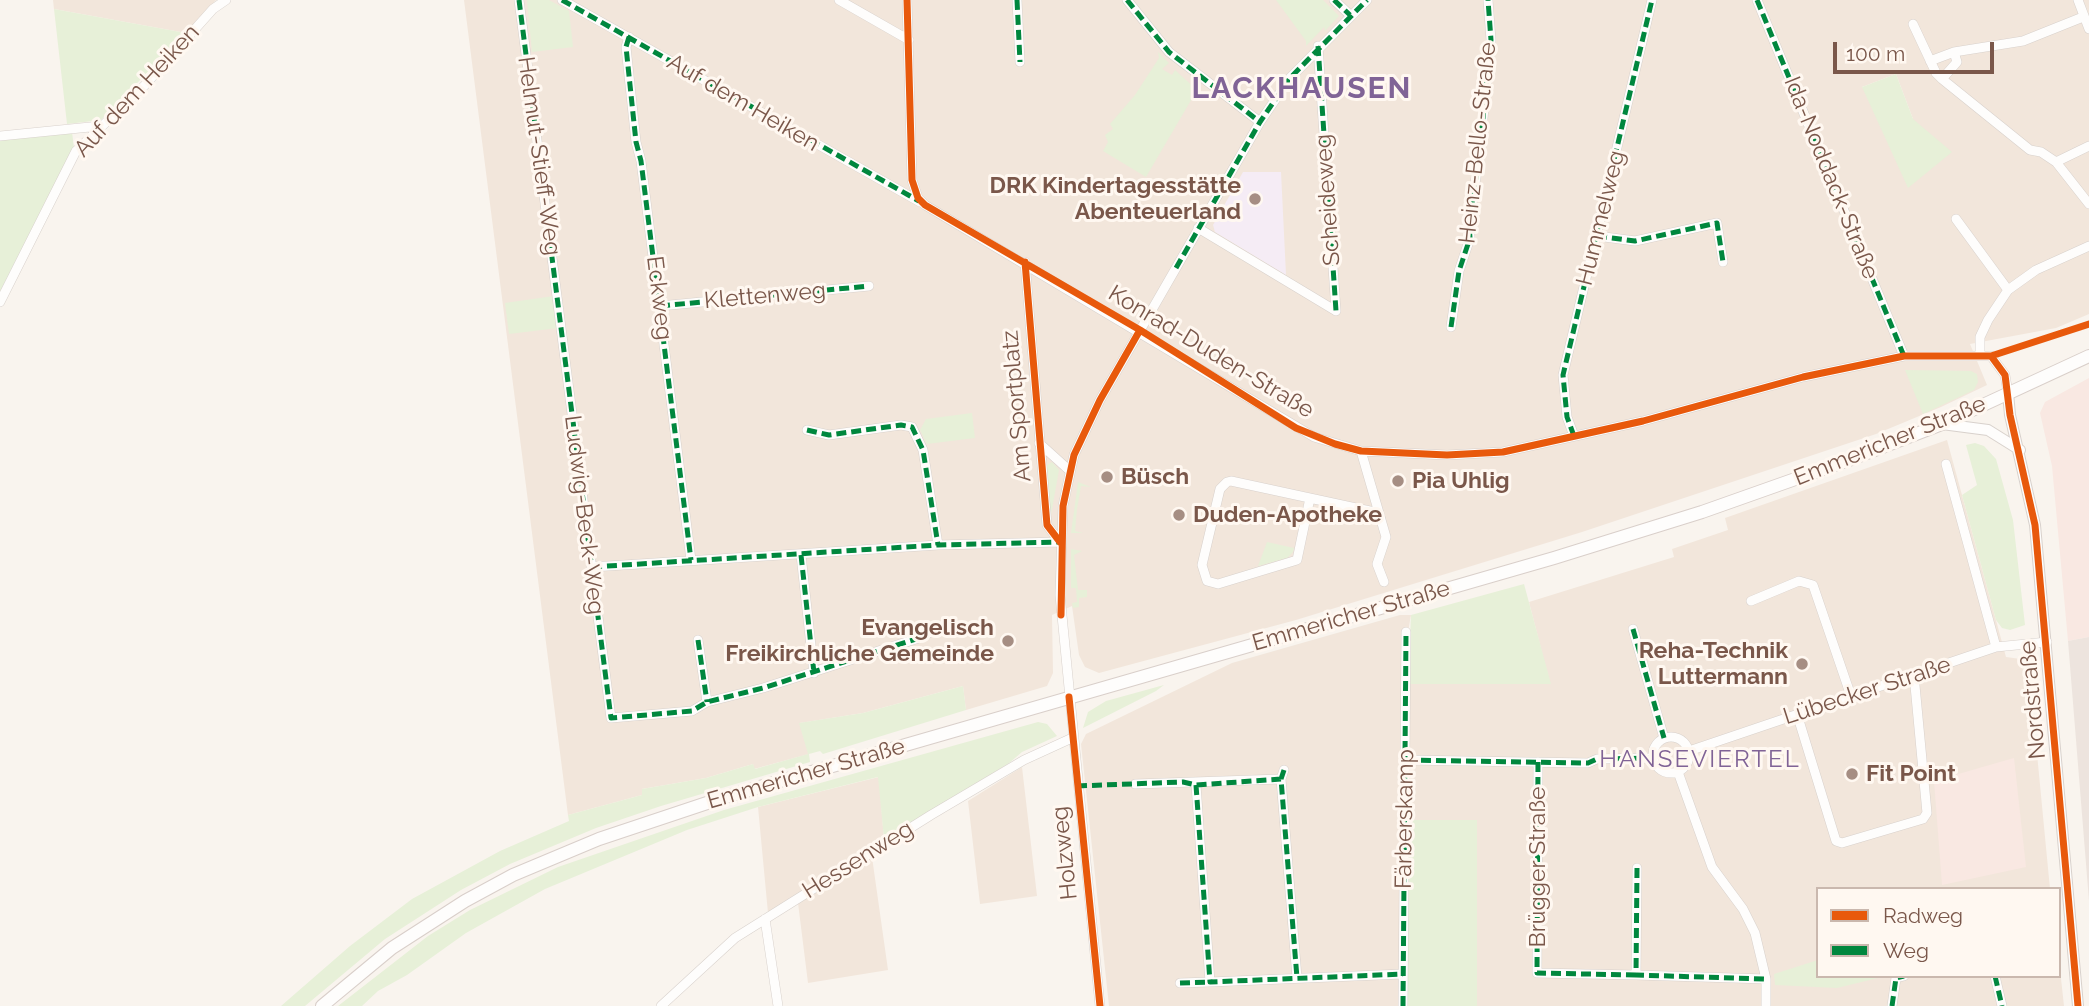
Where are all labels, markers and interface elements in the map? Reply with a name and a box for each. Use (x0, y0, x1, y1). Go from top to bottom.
street label: Auf dem Heiken (69, 19, 205, 163)
scale bar (1837, 28, 1998, 72)
street label: Heinz-Bello-Straße (1454, 41, 1502, 245)
text: 100 m (1846, 41, 1905, 66)
street label: Auf dem Heiken (662, 48, 824, 158)
street label: Helmut-Stieff-Weg (511, 55, 567, 257)
district label: LACKHAUSEN (1193, 71, 1411, 107)
street label: Ida-Noddack-Straße (1778, 73, 1884, 283)
street label: Scheideweg (1310, 133, 1346, 267)
street label: Hummelweg (1571, 148, 1631, 288)
place label: DRK Kindertagesstätte Abenteuerland (989, 172, 1241, 226)
marker: DRK Kindertagesstätte Abenteuerland (1247, 191, 1263, 207)
street label: Eckweg (640, 254, 678, 342)
street label: Klettenweg (703, 277, 827, 315)
street label: Konrad-Duden-Straße (1103, 280, 1319, 424)
street label: Am Sportplatz (997, 329, 1037, 483)
street label: Emmericher Straße (1790, 390, 1990, 492)
street label: Ludwig-Beck-Weg (558, 414, 610, 616)
place label: Büsch (1121, 463, 1189, 491)
place label: Pia Uhlig (1412, 467, 1510, 495)
marker: Büsch (1099, 469, 1115, 485)
marker: Pia Uhlig (1390, 473, 1406, 489)
place label: Duden-Apotheke (1193, 501, 1382, 529)
marker: Duden-Apotheke (1171, 507, 1187, 523)
street label: Emmericher Straße (1249, 575, 1453, 657)
place label: Evangelisch Freikirchliche Gemeinde (725, 614, 994, 668)
marker: Evangelisch Freikirchliche Gemeinde (1000, 633, 1016, 649)
place label: Reha-Technik Luttermann (1639, 637, 1788, 691)
street label: Nordstraße (2014, 640, 2052, 760)
street label: Lübecker Straße (1780, 651, 1954, 731)
marker: Reha-Technik Luttermann (1794, 656, 1810, 672)
street label: Emmericher Straße (704, 733, 908, 815)
district label: HANSEVIERTEL (1601, 746, 1799, 774)
street label: Färberskamp (1390, 749, 1420, 889)
place label: Fit Point (1866, 760, 1956, 788)
marker: Fit Point (1844, 766, 1860, 782)
street label: Brügger Straße (1524, 786, 1552, 948)
street label: Holzweg (1046, 805, 1084, 901)
street label: Hessenweg (798, 815, 918, 905)
legend (1816, 887, 2061, 978)
text: Radweg (1883, 903, 1963, 928)
text: Weg (1883, 938, 1929, 963)

